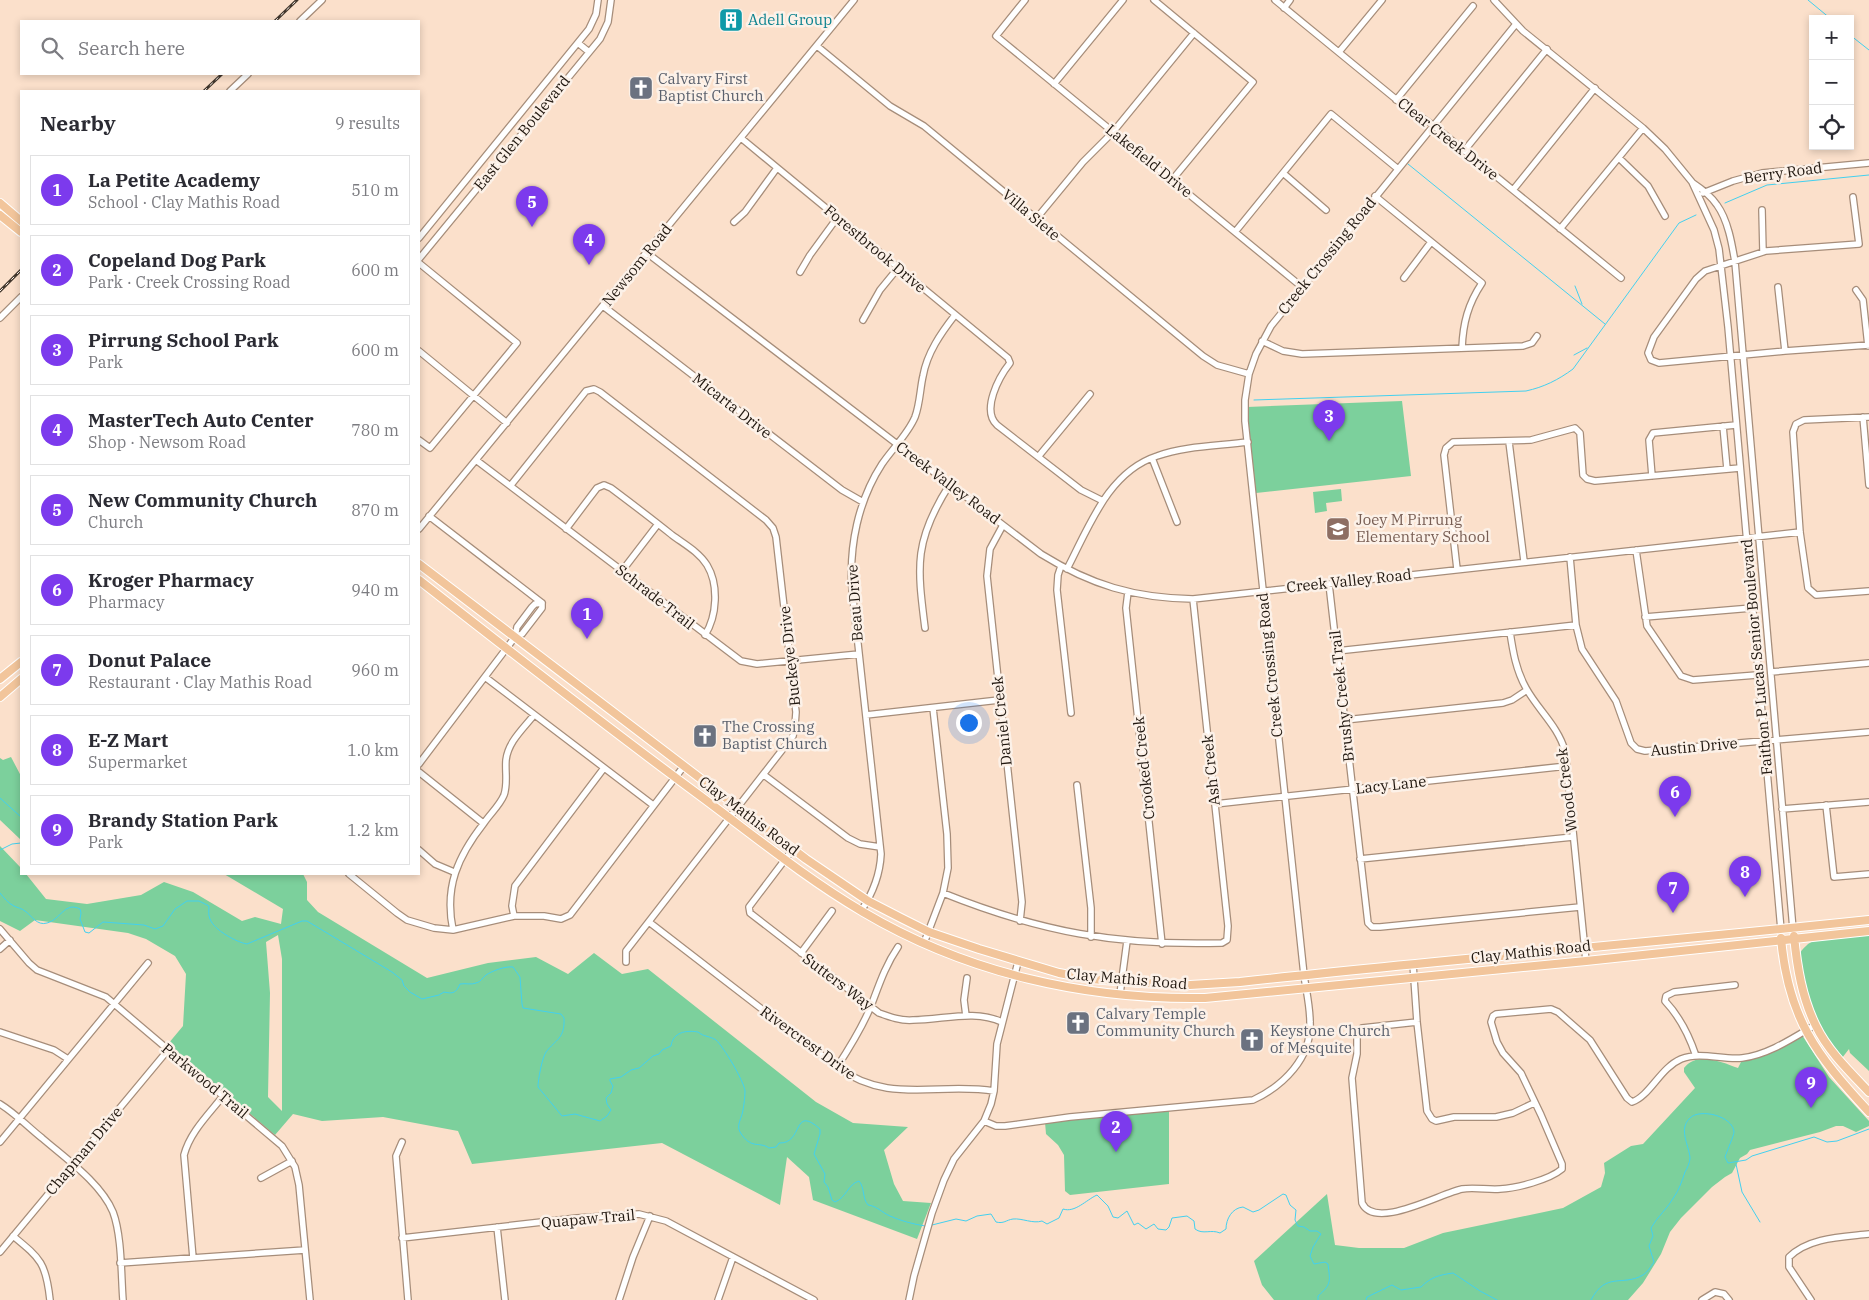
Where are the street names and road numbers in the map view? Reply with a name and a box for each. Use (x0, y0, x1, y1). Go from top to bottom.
street label: East Glen Boulevard (469, 71, 574, 194)
street label: Clear Creek Drive (1394, 93, 1503, 184)
street label: Lakefield Drive (1102, 120, 1197, 201)
street label: Berry Road (1742, 158, 1823, 187)
street label: Villa Siete (998, 185, 1064, 244)
street label: Creek Crossing Road (1273, 193, 1380, 318)
street label: Forestbrook Drive (820, 200, 930, 297)
street label: Newsom Road (598, 220, 676, 310)
street label: Micarta Drive (689, 369, 776, 442)
street label: Creek Valley Road (892, 437, 1004, 528)
street label: Faithon P Lucas Senior Boulevard (1737, 538, 1776, 776)
street label: Schrade Trail (612, 560, 699, 633)
street label: Beau Drive (842, 564, 867, 642)
street label: Creek Valley Road (1285, 564, 1413, 597)
street label: Creek Crossing Road (1252, 592, 1287, 738)
street label: Buckeye Drive (775, 605, 804, 707)
street label: Brushy Creek Trail (1325, 629, 1358, 763)
street label: Daniel Creek (987, 675, 1016, 767)
street label: Crooked Creek (1129, 715, 1158, 821)
street label: Ash Creek (1197, 733, 1224, 807)
street label: Austin Drive (1650, 733, 1738, 760)
street label: Wood Creek (1552, 747, 1581, 833)
street label: Lacy Lane (1355, 771, 1427, 798)
street label: Clay Mathis Road (695, 772, 803, 860)
street label: Clay Mathis Road (1470, 936, 1592, 967)
street label: Sutters Way (799, 949, 877, 1014)
street label: Clay Mathis Road (1066, 964, 1188, 993)
street label: Rivercrest Drive (757, 1002, 860, 1084)
street label: Parkwood Trail (158, 1039, 253, 1123)
street label: Chapman Drive (41, 1102, 126, 1199)
street label: Quapaw Trail (540, 1205, 636, 1232)

